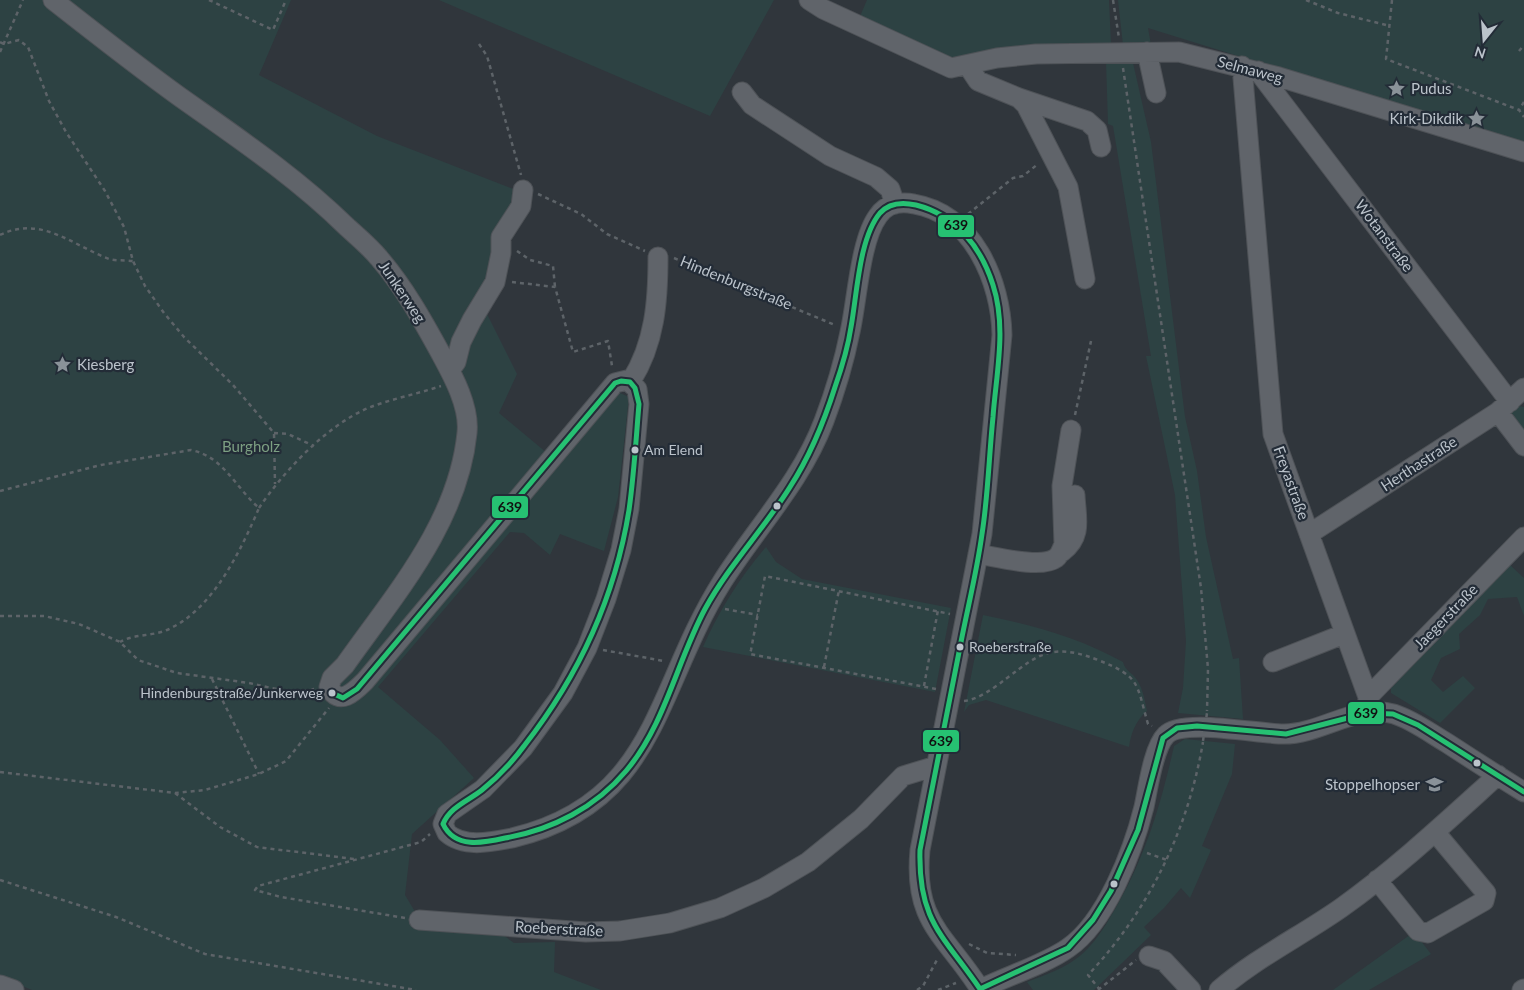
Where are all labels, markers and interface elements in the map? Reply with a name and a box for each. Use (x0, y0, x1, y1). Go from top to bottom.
north arrow (1459, 15, 1509, 65)
text: N (1472, 43, 1488, 63)
street label: Selmaweg (1216, 52, 1285, 86)
place icon: Pudus (1387, 79, 1407, 99)
place label: Pudus (1411, 79, 1452, 97)
place label: Kirk-Dikdik (1389, 109, 1463, 127)
place icon: Kirk-Dikdik (1467, 109, 1487, 129)
street label: Wotanstraße (1352, 196, 1418, 275)
line badge: 639 (937, 214, 975, 238)
text: 639 (944, 216, 968, 233)
street label: Hindenburgstraße (678, 251, 795, 313)
street label: Junkerweg (376, 257, 430, 326)
place icon: Kiesberg (53, 355, 73, 375)
place label: Kiesberg (77, 355, 135, 373)
street label: Herthastraße (1377, 432, 1460, 494)
park label: Burgholz (222, 437, 280, 455)
place label: Am Elend (644, 441, 703, 458)
street label: Freyastraße (1270, 443, 1314, 522)
marker: Am Elend (630, 445, 640, 455)
line badge: 639 (491, 495, 529, 519)
text: 639 (498, 498, 522, 515)
unlabelled marker (772, 501, 782, 511)
street label: Jaegerstraße (1410, 580, 1481, 653)
place label: Roeberstraße (969, 638, 1051, 655)
marker: Roeberstraße (955, 642, 965, 652)
place label: Hindenburgstraße/Junkerweg (140, 684, 323, 701)
marker: Hindenburgstraße/Junkerweg (327, 688, 337, 698)
line badge: 639 (1347, 701, 1385, 725)
text: 639 (1354, 704, 1378, 721)
line badge: 639 (922, 729, 960, 753)
text: 639 (929, 732, 953, 749)
unlabelled marker (1472, 758, 1482, 768)
place label: Stoppelhopser (1325, 775, 1421, 793)
school or university icon: Stoppelhopser (1424, 775, 1444, 795)
unlabelled marker (1109, 879, 1119, 889)
street label: Roeberstraße (514, 917, 604, 939)

